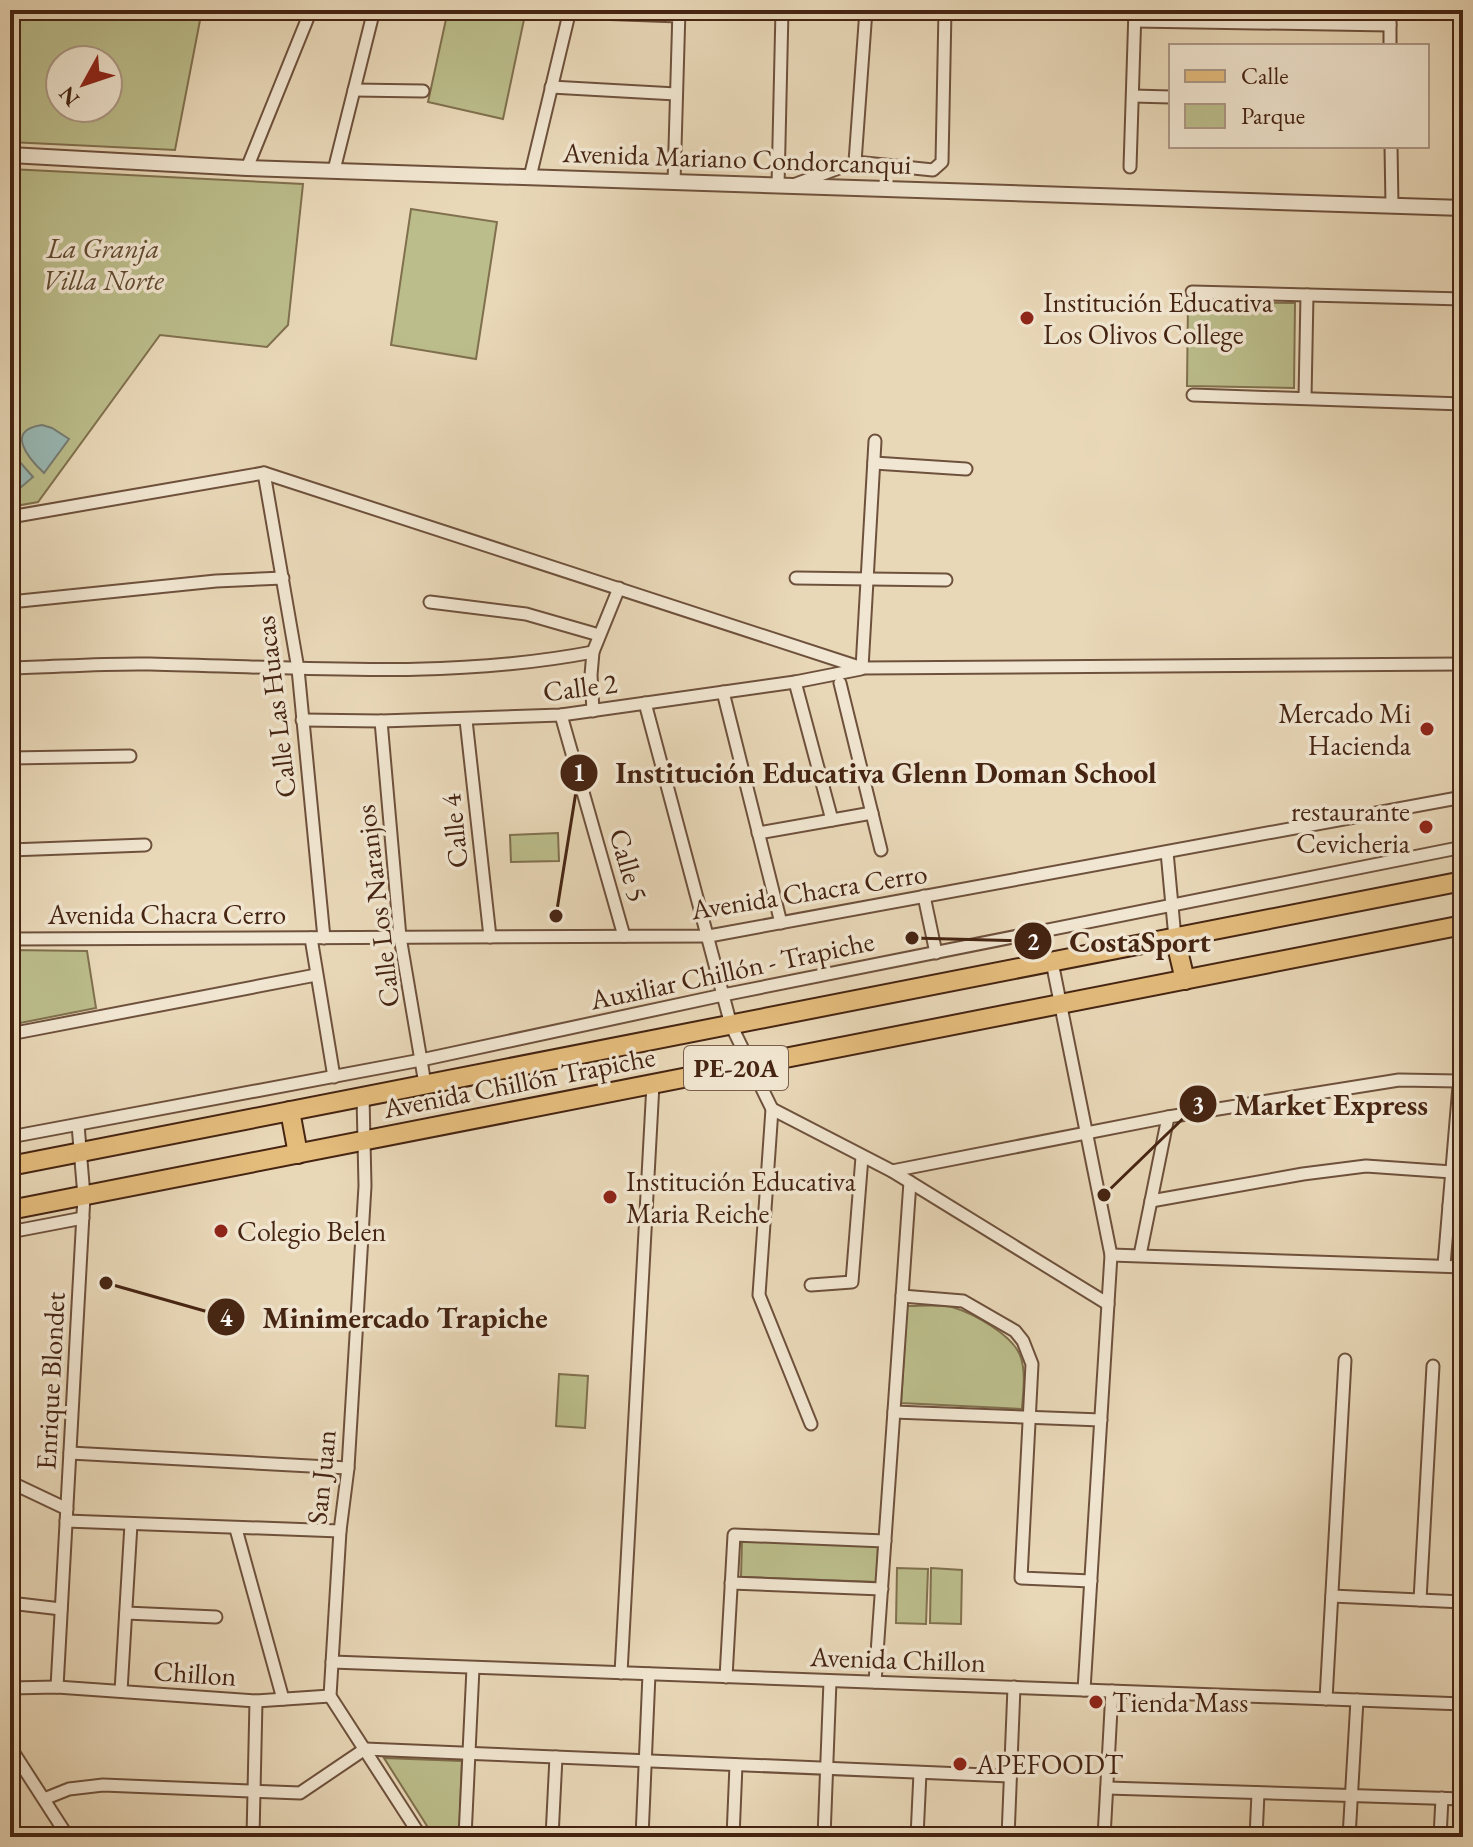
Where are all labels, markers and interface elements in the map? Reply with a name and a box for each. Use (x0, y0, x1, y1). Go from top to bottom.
north arrow (44, 44, 124, 124)
legend (1169, 44, 1429, 148)
text: Calle (1241, 60, 1289, 91)
text: N (52, 80, 86, 113)
text: Parque (1241, 100, 1305, 131)
street label: Avenida Mariano Condorcanqui (561, 134, 912, 182)
park label: La Granja Villa Norte (42, 230, 164, 298)
place label: Institución Educativa Los Olivos College (1043, 284, 1274, 352)
marker: Institución Educativa Los Olivos College (1018, 309, 1036, 327)
street label: Calle Las Huacas (246, 614, 304, 800)
street label: Calle 2 (541, 665, 620, 709)
place label: Mercado Mi Hacienda (1278, 695, 1412, 763)
marker: Mercado Mi Hacienda (1418, 720, 1436, 738)
callout: Institución Educativa Glenn Doman School (559, 746, 1172, 800)
text: Institución Educativa Glenn Doman School (615, 753, 1157, 792)
text: 1 (573, 757, 585, 788)
street label: Calle 4 (432, 792, 476, 870)
place label: restaurante Cevicheria (1291, 793, 1411, 861)
street label: Calle Los Naranjos (347, 803, 407, 1009)
marker: restaurante Cevicheria (1417, 818, 1435, 836)
street label: Calle 5 (601, 824, 657, 906)
street label: Avenida Chacra Cerro (687, 855, 930, 928)
street label: Avenida Chacra Cerro (47, 896, 286, 932)
callout: CostaSport (1013, 914, 1227, 968)
street label: Auxiliar Chillón - Trapiche (586, 922, 877, 1018)
text: CostaSport (1069, 922, 1212, 961)
text: 2 (1027, 926, 1040, 957)
street label: Avenida Chillón Trapiche (379, 1038, 658, 1126)
road number: PE-20A (684, 1046, 788, 1090)
callout: Market Express (1178, 1077, 1444, 1131)
text: Market Express (1234, 1085, 1428, 1124)
text: 3 (1192, 1089, 1204, 1120)
place label: Institución Educativa Maria Reiche (626, 1163, 857, 1231)
marker: Institución Educativa Maria Reiche (601, 1188, 619, 1206)
place label: Colegio Belen (237, 1213, 386, 1249)
marker: Colegio Belen (212, 1222, 230, 1240)
callout: Minimercado Trapiche (206, 1290, 564, 1344)
street label: Enrique Blondet (27, 1291, 73, 1471)
text: Minimercado Trapiche (262, 1298, 548, 1337)
text: 4 (220, 1302, 233, 1333)
street label: San Juan (298, 1428, 344, 1526)
street label: Avenida Chillon (809, 1638, 987, 1680)
street label: Chillon (152, 1652, 238, 1694)
place label: Tienda Mass (1112, 1684, 1248, 1720)
marker: Tienda Mass (1087, 1693, 1105, 1711)
place label: APEFOODT (975, 1746, 1123, 1782)
marker: APEFOODT (951, 1755, 969, 1773)

